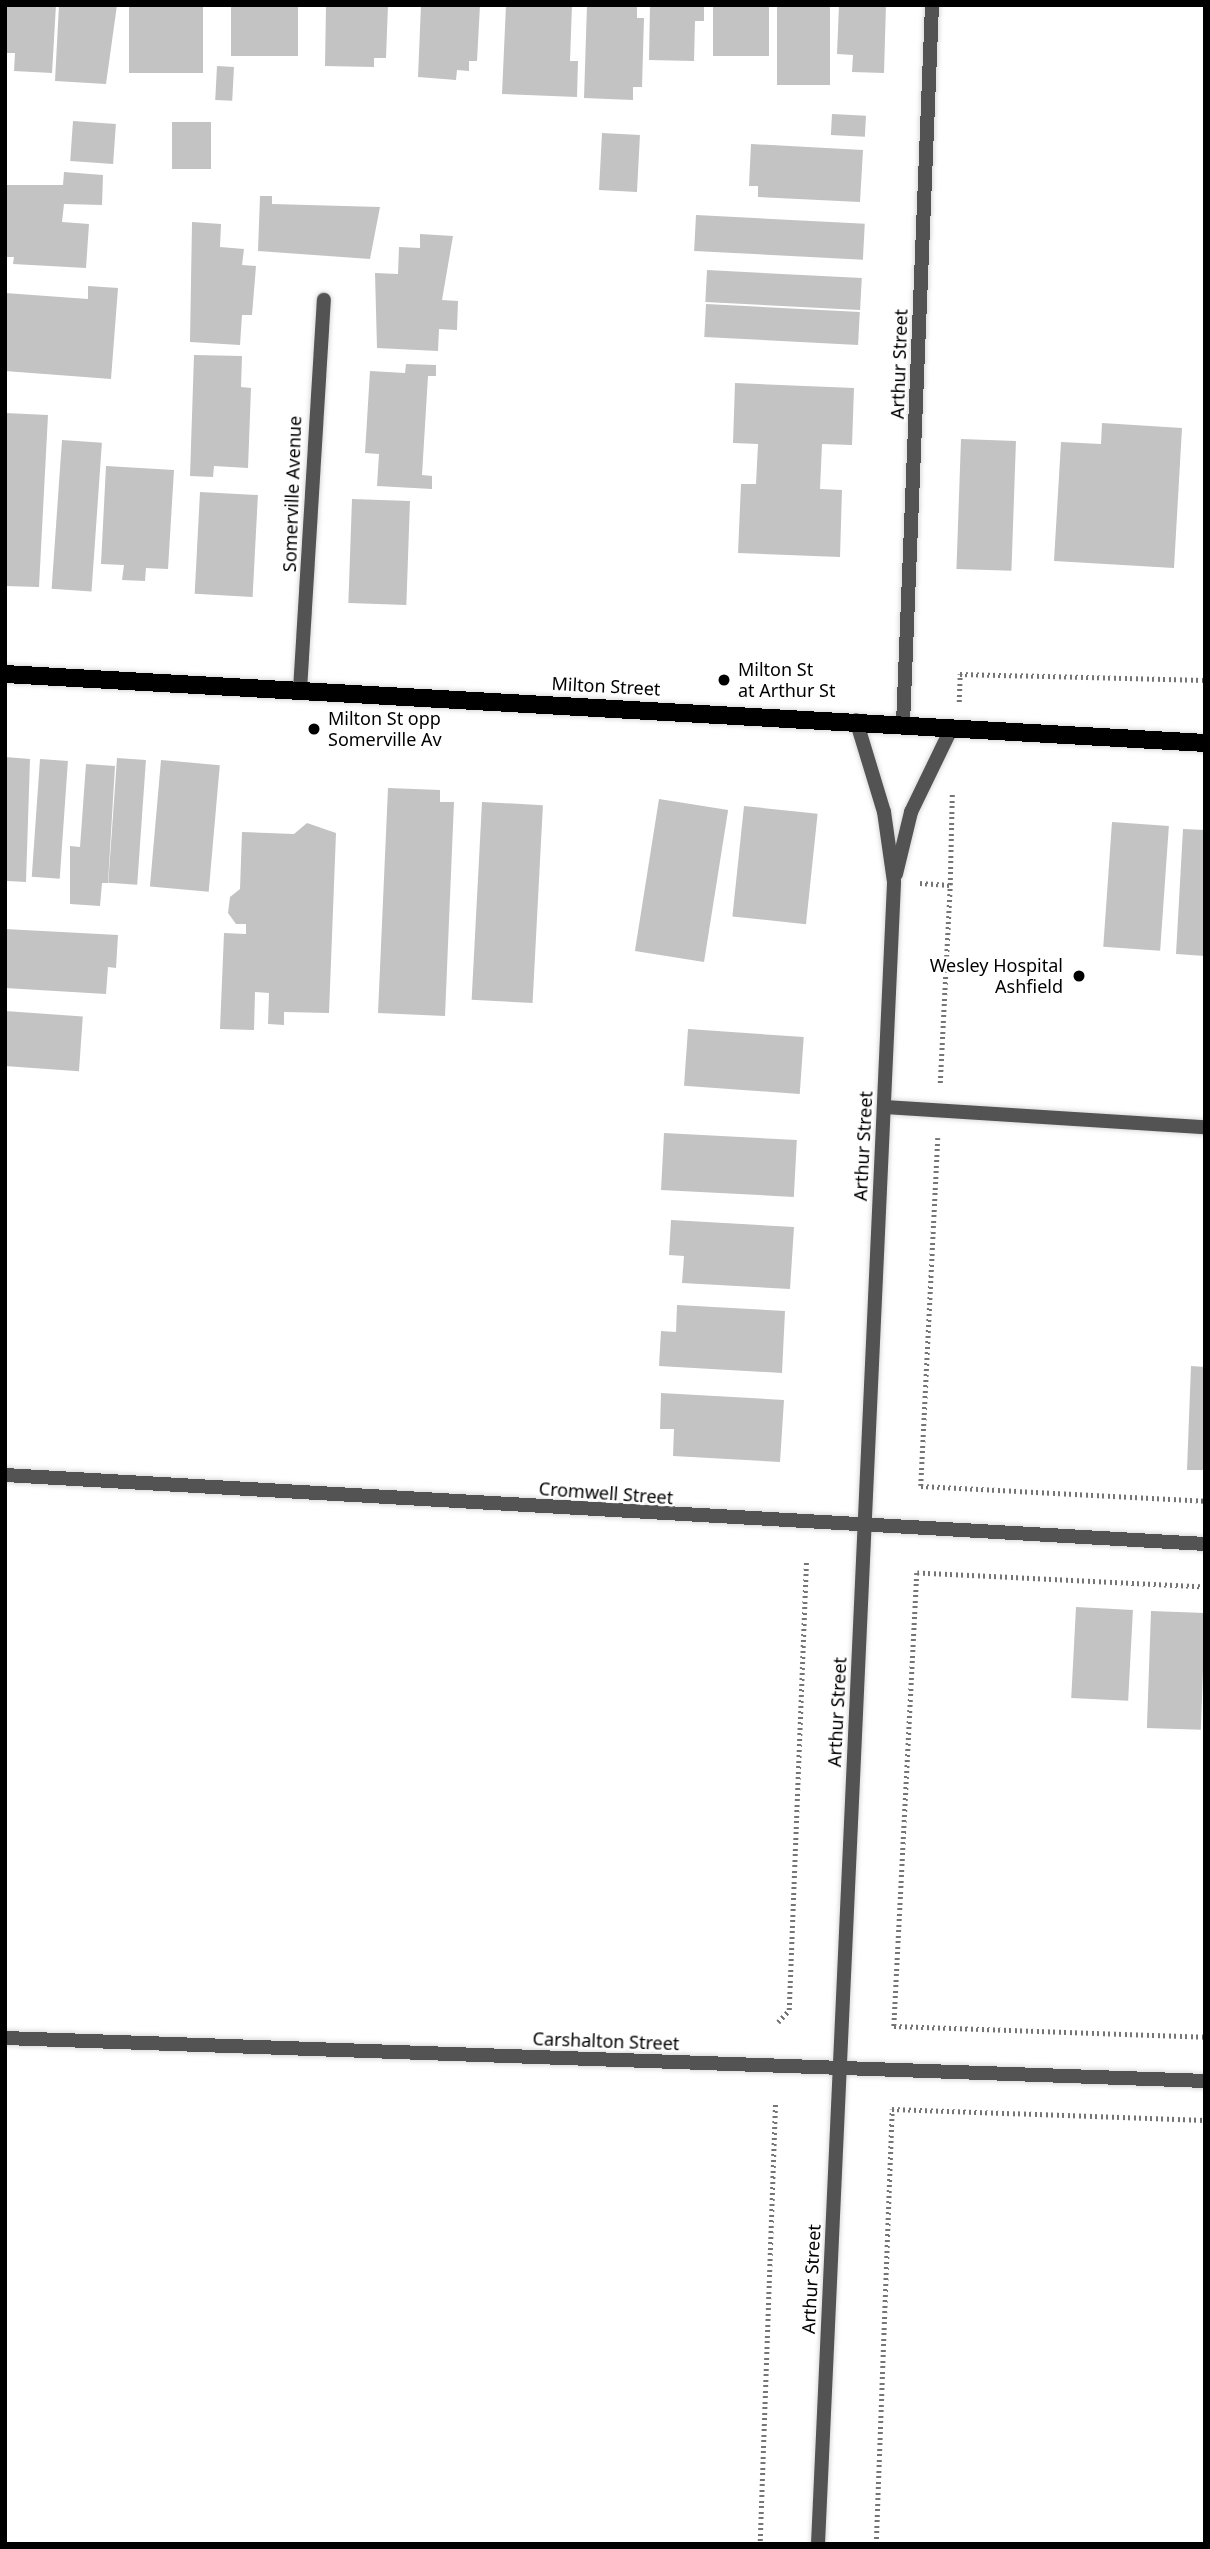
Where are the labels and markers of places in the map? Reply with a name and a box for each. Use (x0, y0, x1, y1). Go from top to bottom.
place label: Milton St at Arthur St (738, 659, 835, 702)
marker: Milton St at Arthur St (716, 672, 732, 688)
place label: Milton St opp Somerville Av (328, 708, 442, 750)
marker: Milton St opp Somerville Av (306, 721, 322, 737)
place label: Wesley Hospital Ashfield (930, 955, 1063, 998)
marker: Wesley Hospital Ashfield (1069, 966, 1089, 986)

